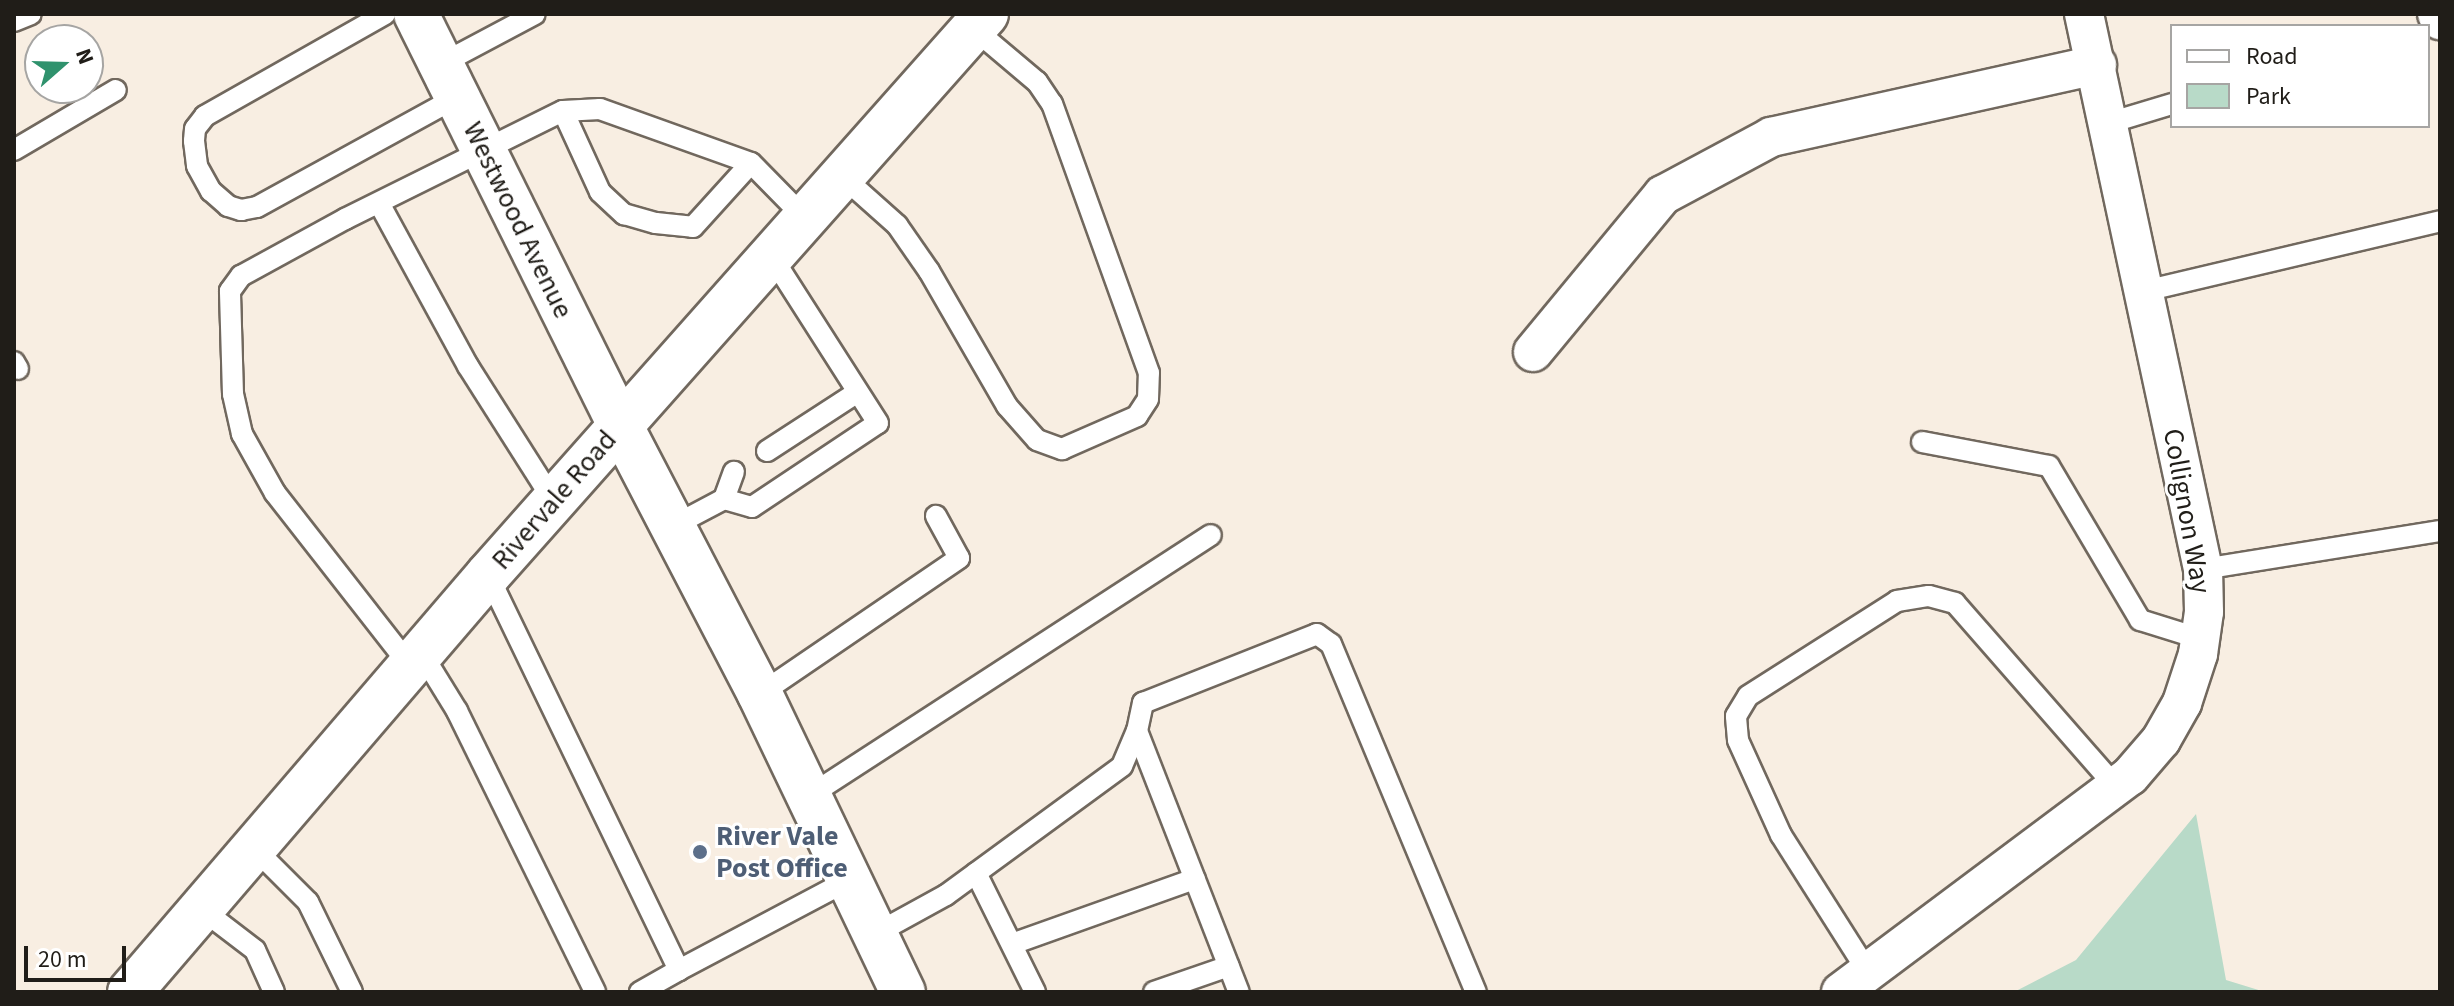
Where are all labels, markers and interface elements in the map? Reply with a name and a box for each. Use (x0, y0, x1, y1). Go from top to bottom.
north arrow (24, 24, 104, 104)
legend (2170, 24, 2430, 128)
text: Road (2246, 39, 2298, 74)
text: N (67, 44, 102, 69)
text: Park (2246, 79, 2291, 114)
street label: Westwood Avenue (456, 116, 580, 324)
street label: Rivervale Road (484, 424, 624, 576)
street label: Collignon Way (2156, 426, 2218, 596)
place label: River Vale Post Office (716, 819, 848, 885)
marker: River Vale Post Office (691, 843, 709, 861)
scale bar (28, 930, 130, 980)
text: 20 m (38, 942, 87, 977)

